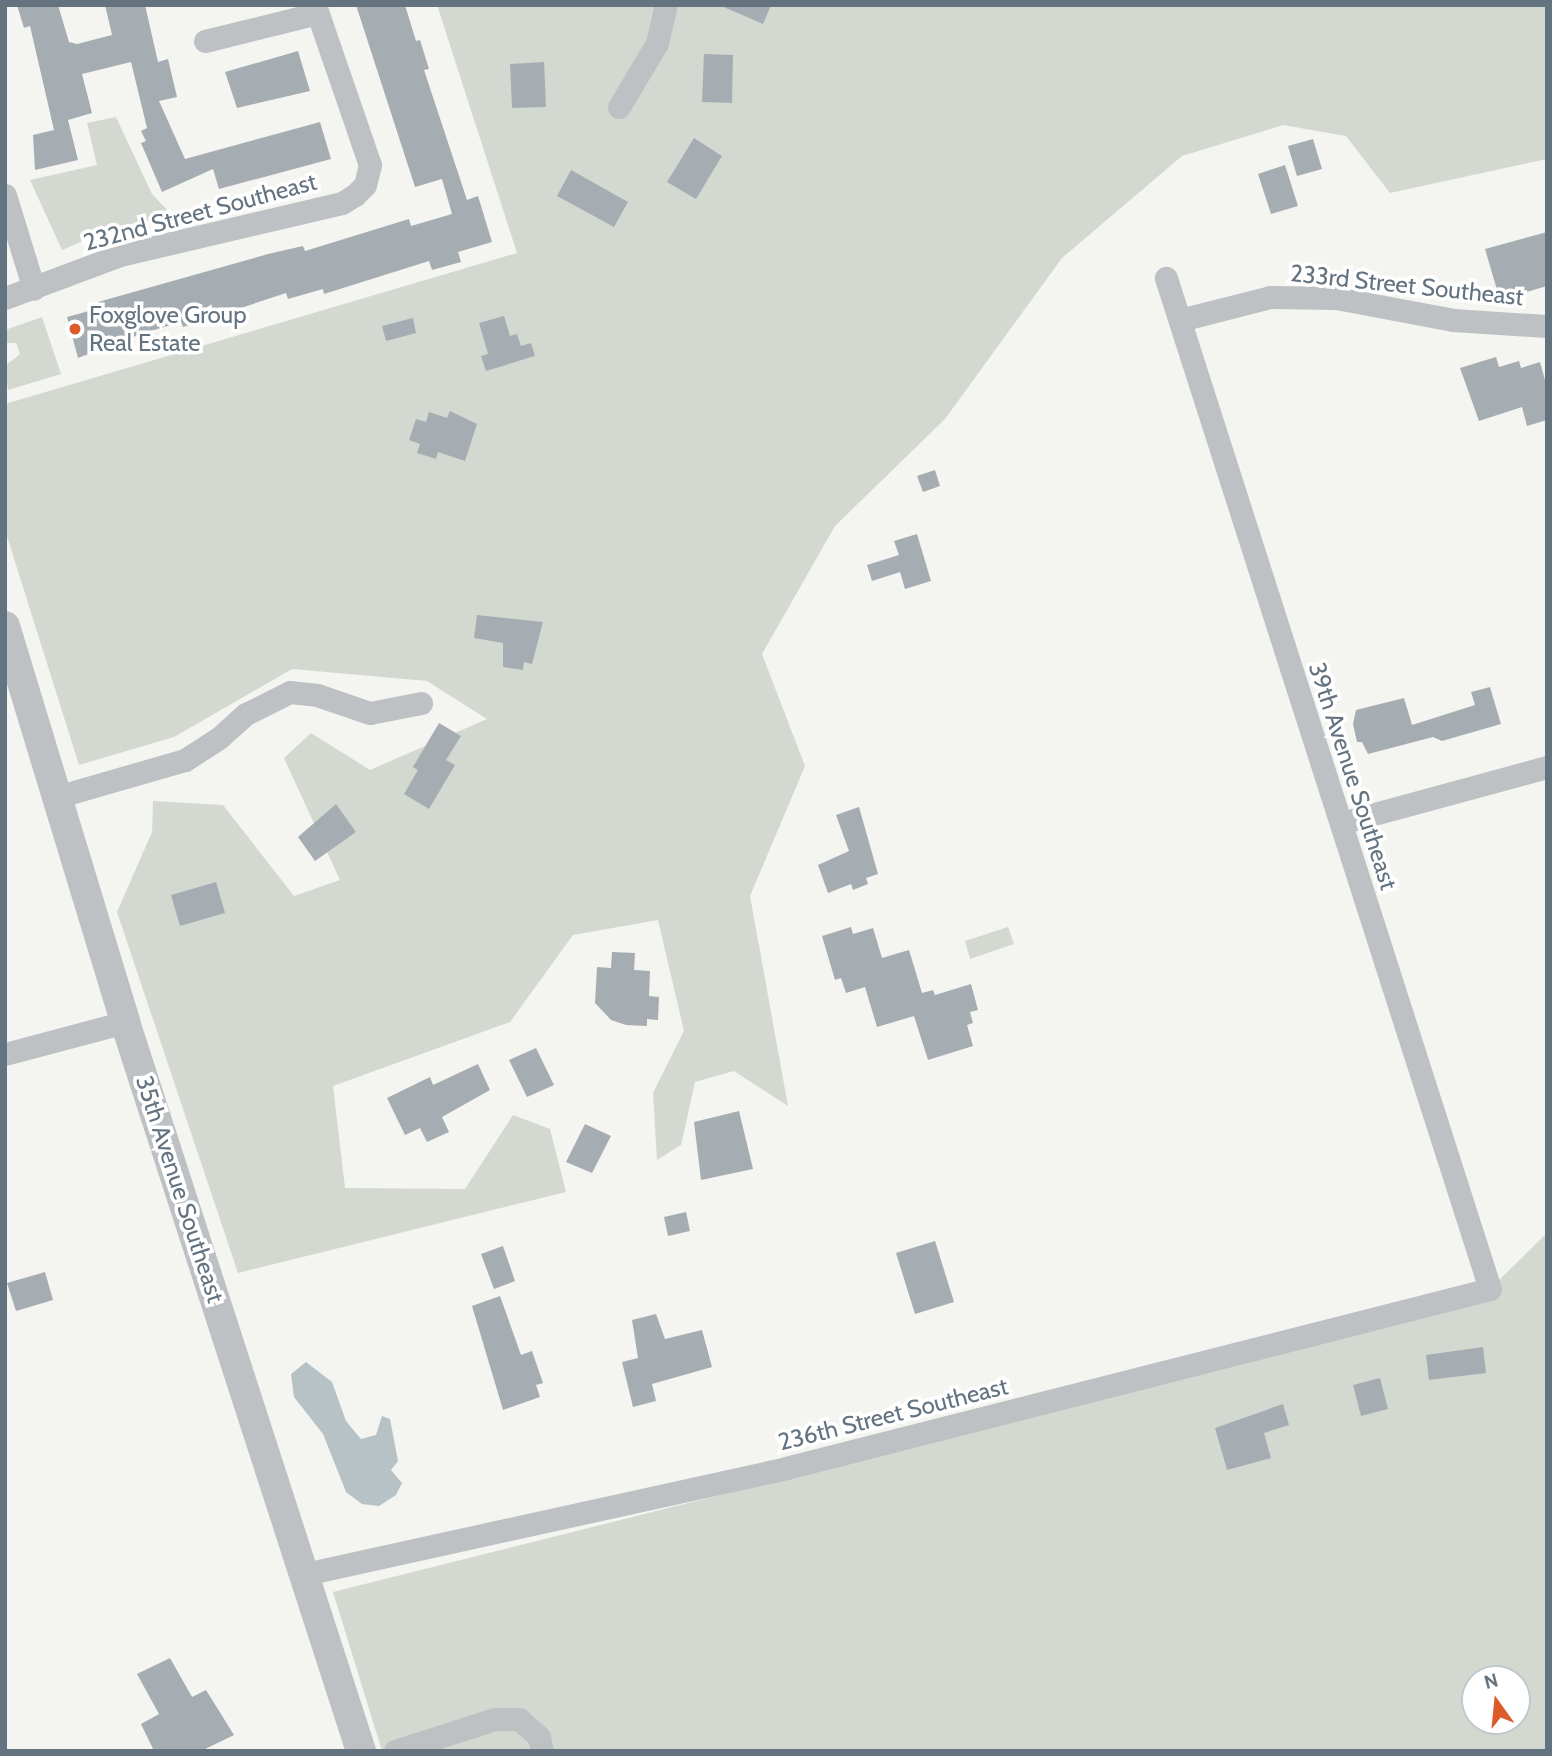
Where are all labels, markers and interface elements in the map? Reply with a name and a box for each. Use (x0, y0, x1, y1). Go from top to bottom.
street label: 232nd Street Southeast (80, 167, 320, 257)
street label: 233rd Street Southeast (1289, 258, 1525, 312)
place label: Foxglove Group Real Estate (89, 301, 247, 357)
marker: Foxglove Group Real Estate (67, 321, 83, 337)
street label: 39th Avenue Southeast (1303, 659, 1403, 893)
street label: 35th Avenue Southeast (130, 1072, 230, 1306)
street label: 236th Street Southeast (775, 1372, 1011, 1456)
north arrow (1461, 1665, 1531, 1735)
text: N (1481, 1668, 1500, 1694)

